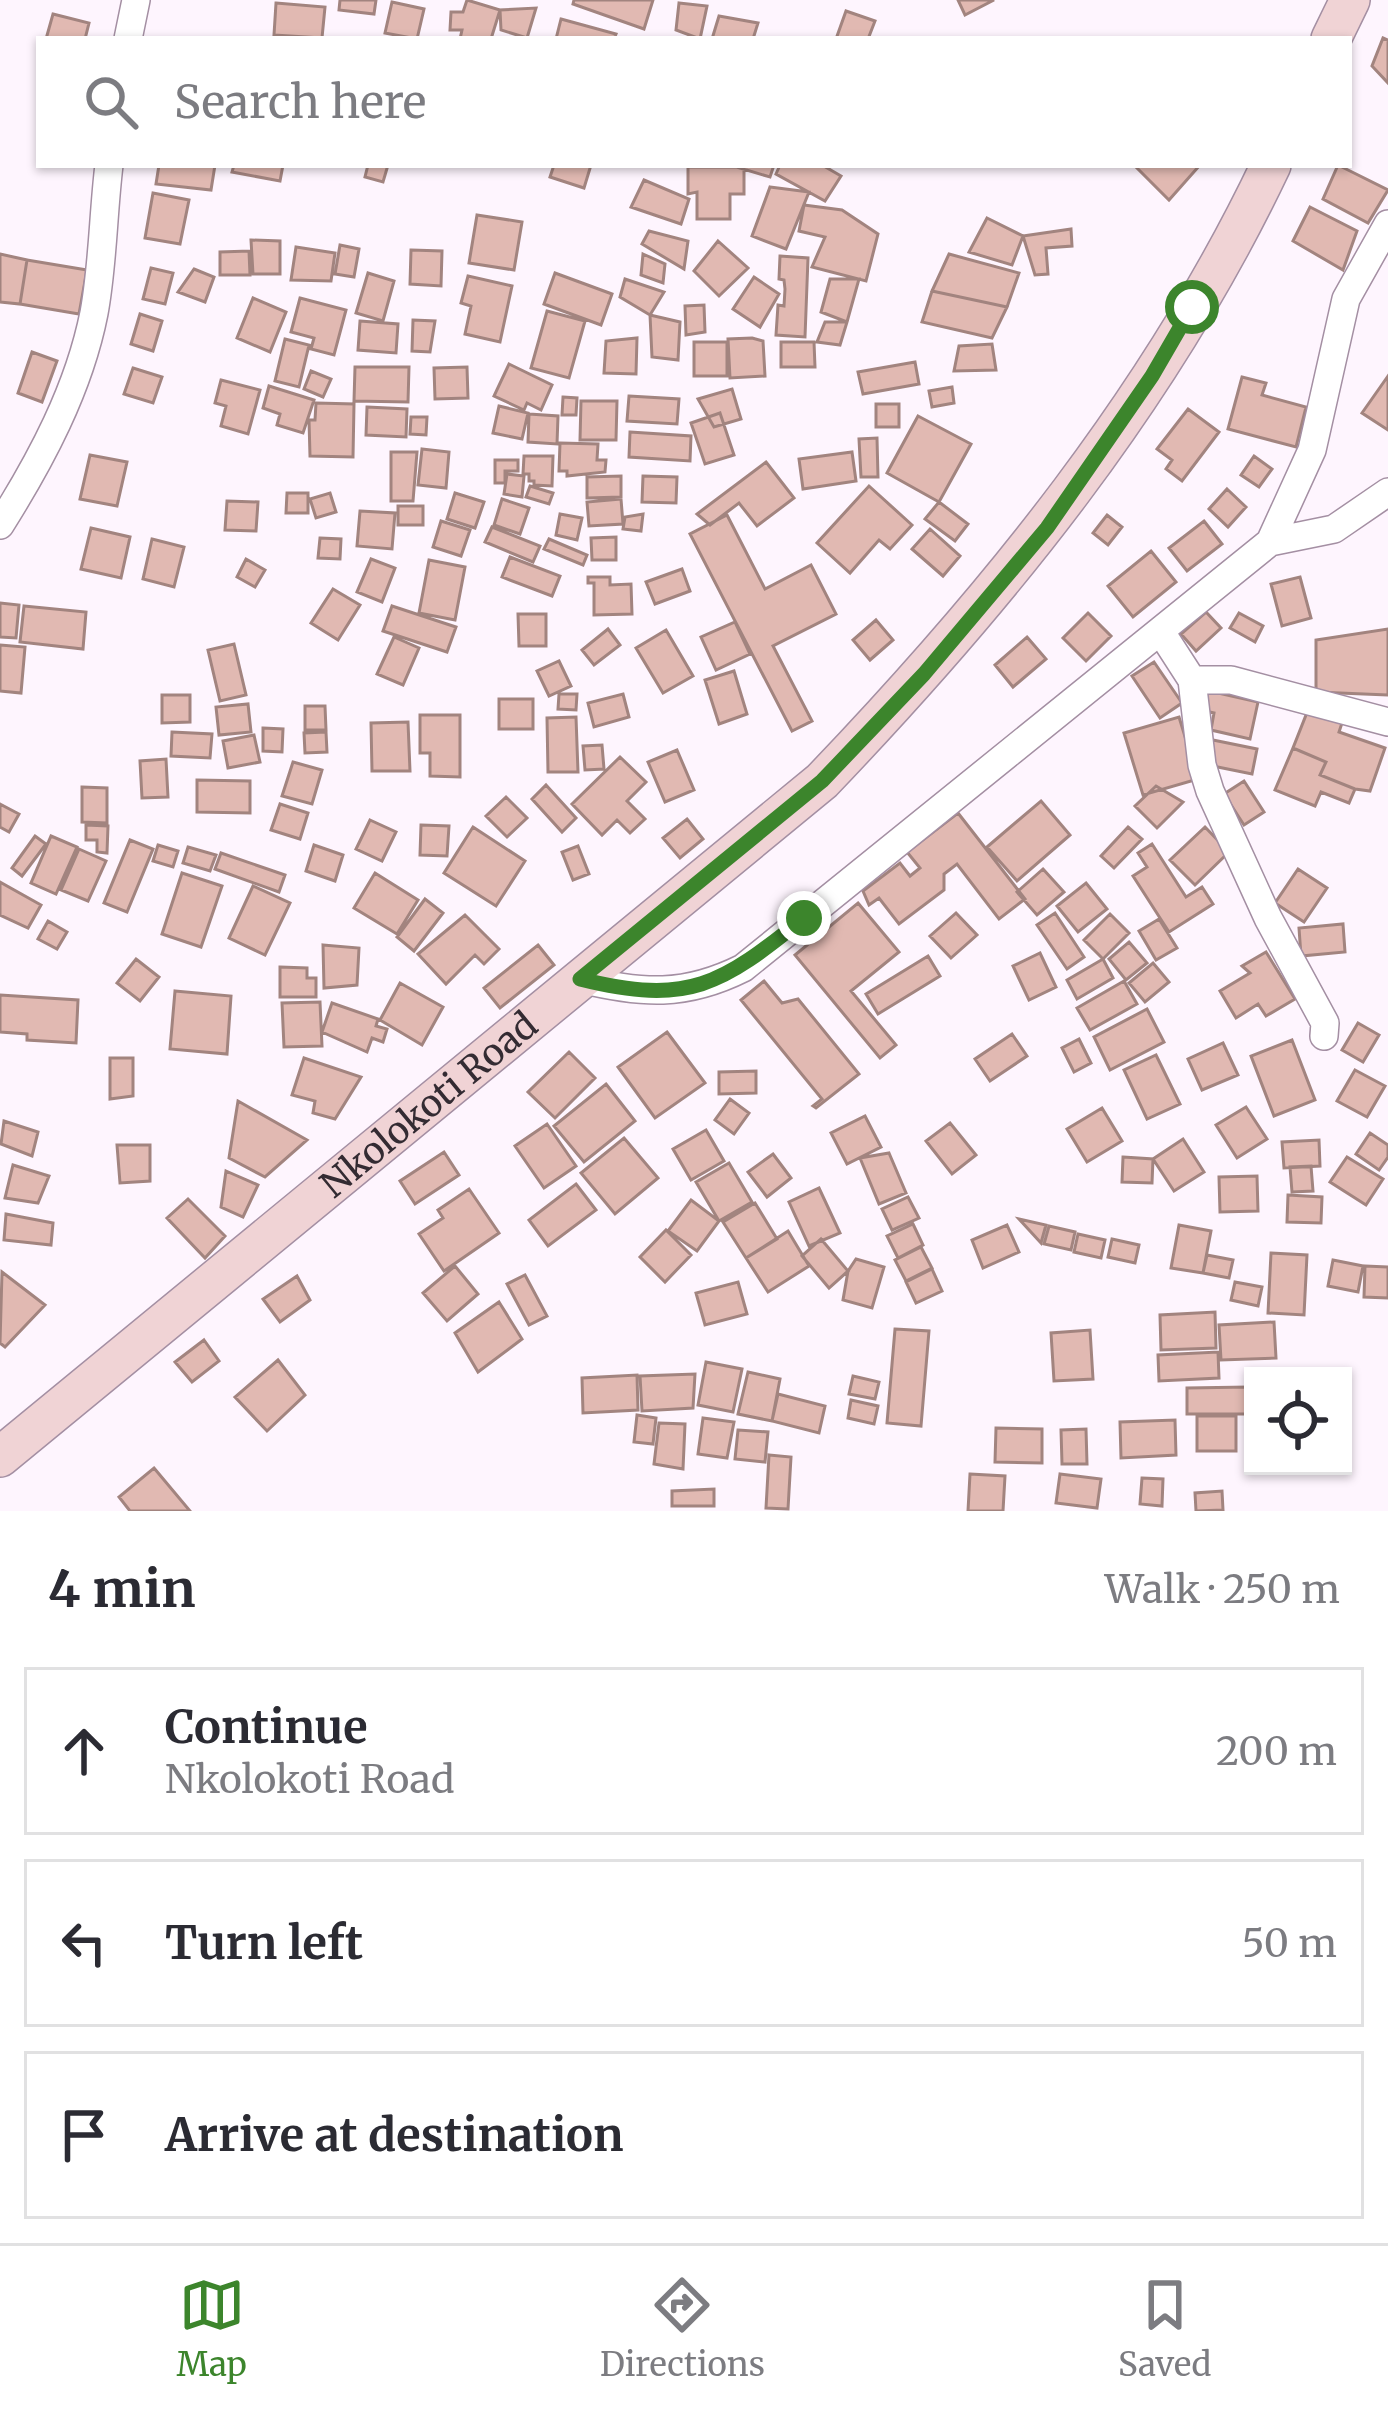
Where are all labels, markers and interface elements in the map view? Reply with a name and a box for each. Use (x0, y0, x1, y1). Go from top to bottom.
search box (36, 36, 1352, 168)
icon: search (78, 69, 144, 135)
text: Search here (174, 74, 426, 130)
route start (1165, 280, 1219, 334)
route end (777, 891, 831, 945)
street label: Nkolokoti Road (311, 1003, 546, 1207)
map controls (1244, 1367, 1352, 1475)
button: locate (1244, 1367, 1352, 1475)
text: 4 min (48, 1557, 196, 1621)
text: Walk · 250 m (1105, 1565, 1340, 1614)
text: Continue (165, 1699, 367, 1755)
icon: ahead (51, 1718, 117, 1784)
text: 200 m (1216, 1727, 1337, 1776)
text: Nkolokoti Road (165, 1755, 454, 1804)
icon: left (51, 1910, 117, 1976)
text: Turn left (165, 1915, 363, 1971)
text: 50 m (1242, 1919, 1337, 1968)
icon: arrive (51, 2102, 117, 2168)
text: Arrive at destination (165, 2107, 623, 2163)
tab: Map (177, 2272, 247, 2385)
tab: Directions (600, 2272, 765, 2385)
tab: Saved (1118, 2272, 1211, 2385)

